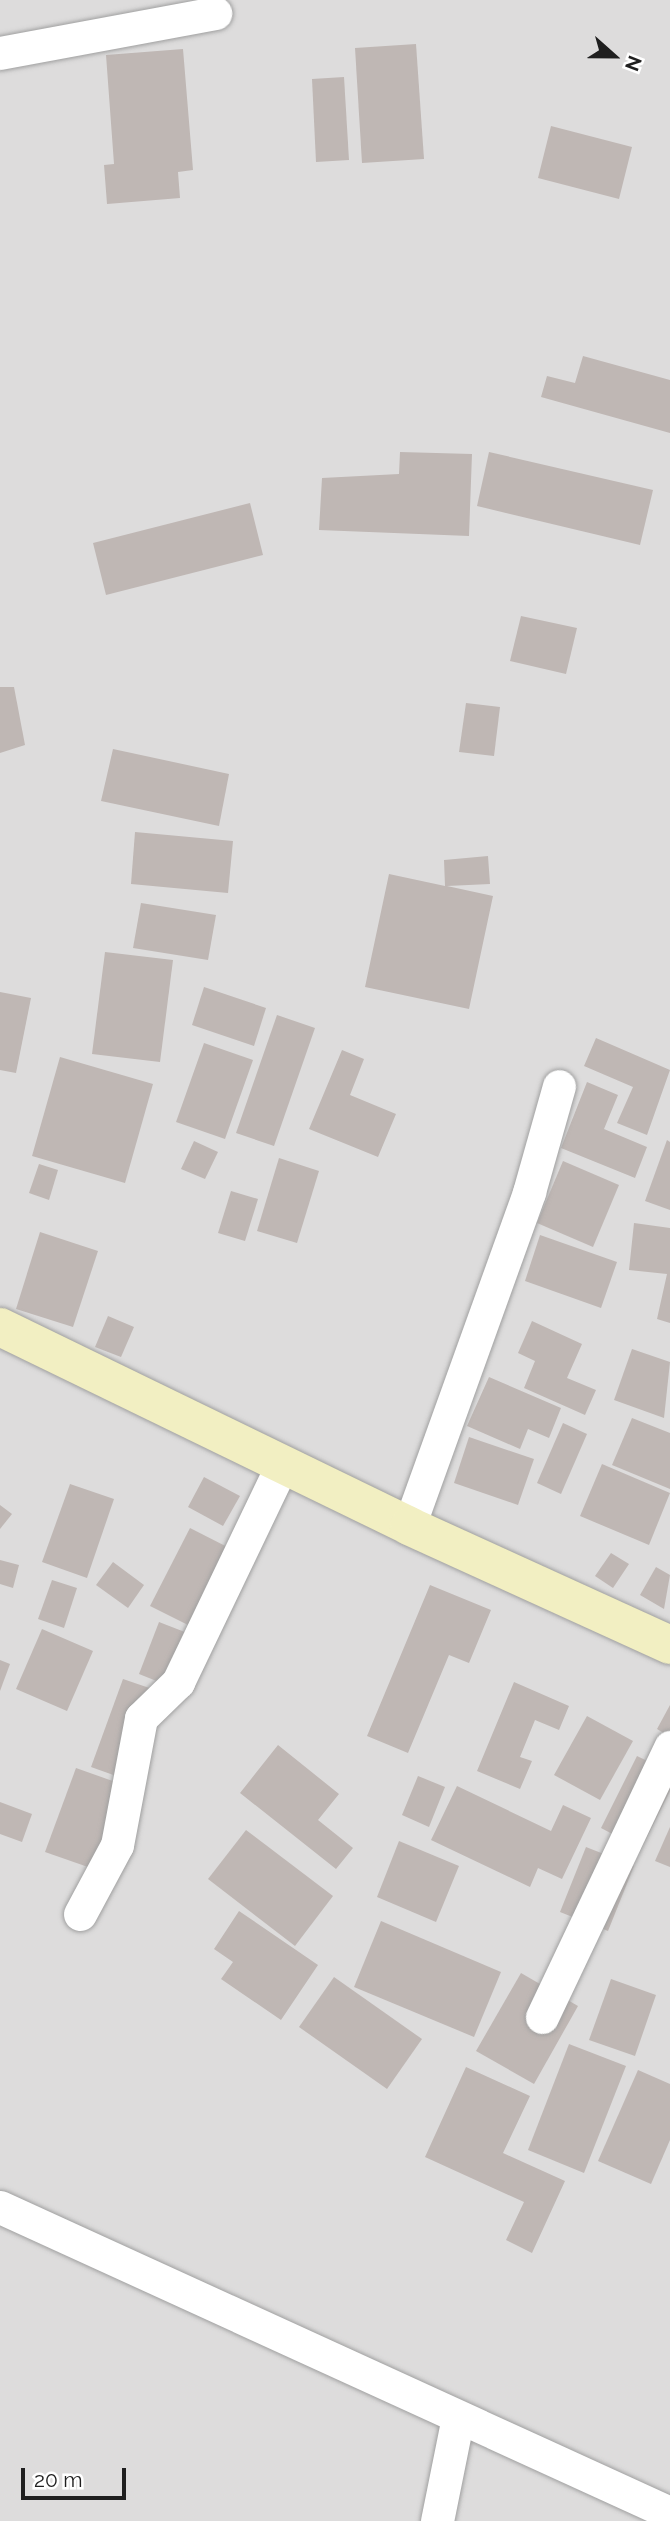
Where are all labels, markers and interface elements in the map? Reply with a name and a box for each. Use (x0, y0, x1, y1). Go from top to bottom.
north arrow (579, 21, 649, 91)
text: N (621, 53, 646, 74)
scale bar (24, 2454, 130, 2498)
text: 20 m (34, 2467, 82, 2492)

